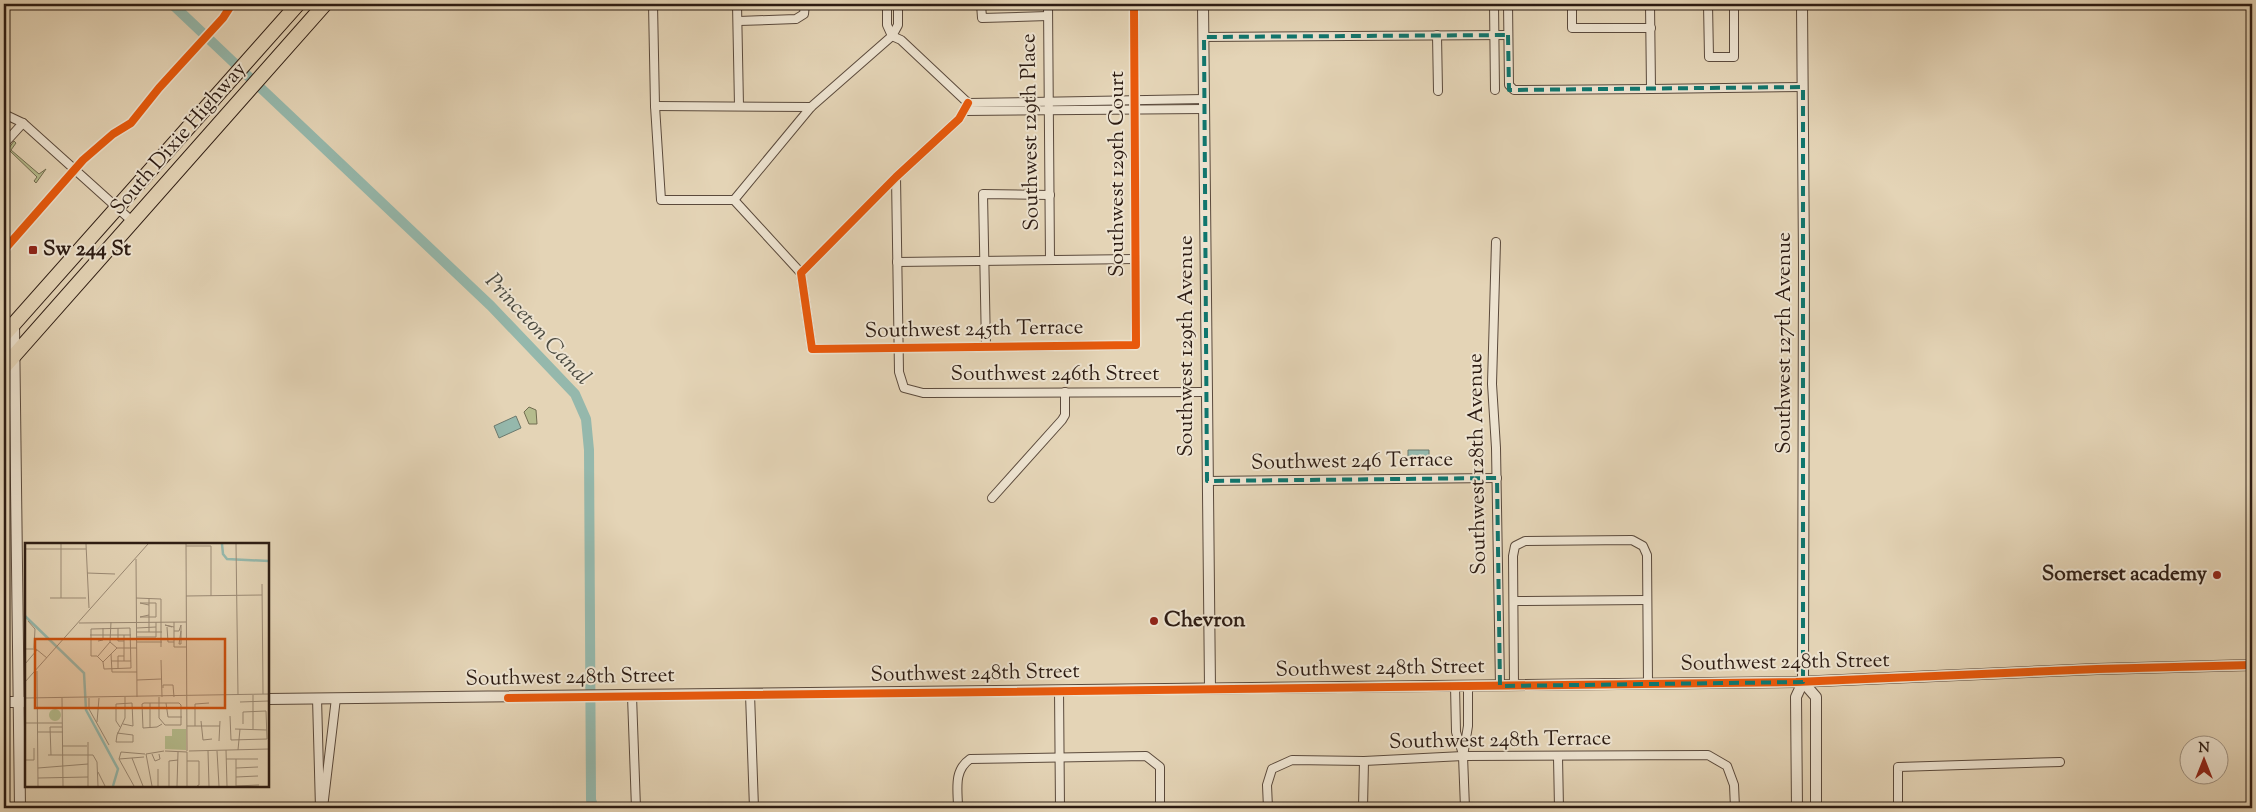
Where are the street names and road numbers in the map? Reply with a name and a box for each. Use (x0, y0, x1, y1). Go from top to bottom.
street label: Southwest 129th Place (1014, 33, 1048, 231)
street label: South Dixie Highway (104, 55, 255, 222)
street label: Southwest 129th Court (1103, 71, 1133, 277)
street label: Southwest 127th Avenue (1770, 232, 1800, 454)
street label: Southwest 129th Avenue (1172, 235, 1202, 457)
street label: Southwest 245th Terrace (864, 313, 1084, 347)
street label: Southwest 128th Avenue (1461, 353, 1495, 575)
street label: Southwest 246th Street (951, 360, 1159, 390)
street label: Southwest 246 Terrace (1251, 445, 1453, 479)
street label: Southwest 248th Street (1680, 646, 1890, 680)
street label: Southwest 248th Street (1275, 652, 1485, 686)
street label: Southwest 248th Street (870, 657, 1080, 691)
street label: Southwest 248th Street (465, 661, 675, 695)
street label: Southwest 248th Terrace (1389, 724, 1611, 758)

